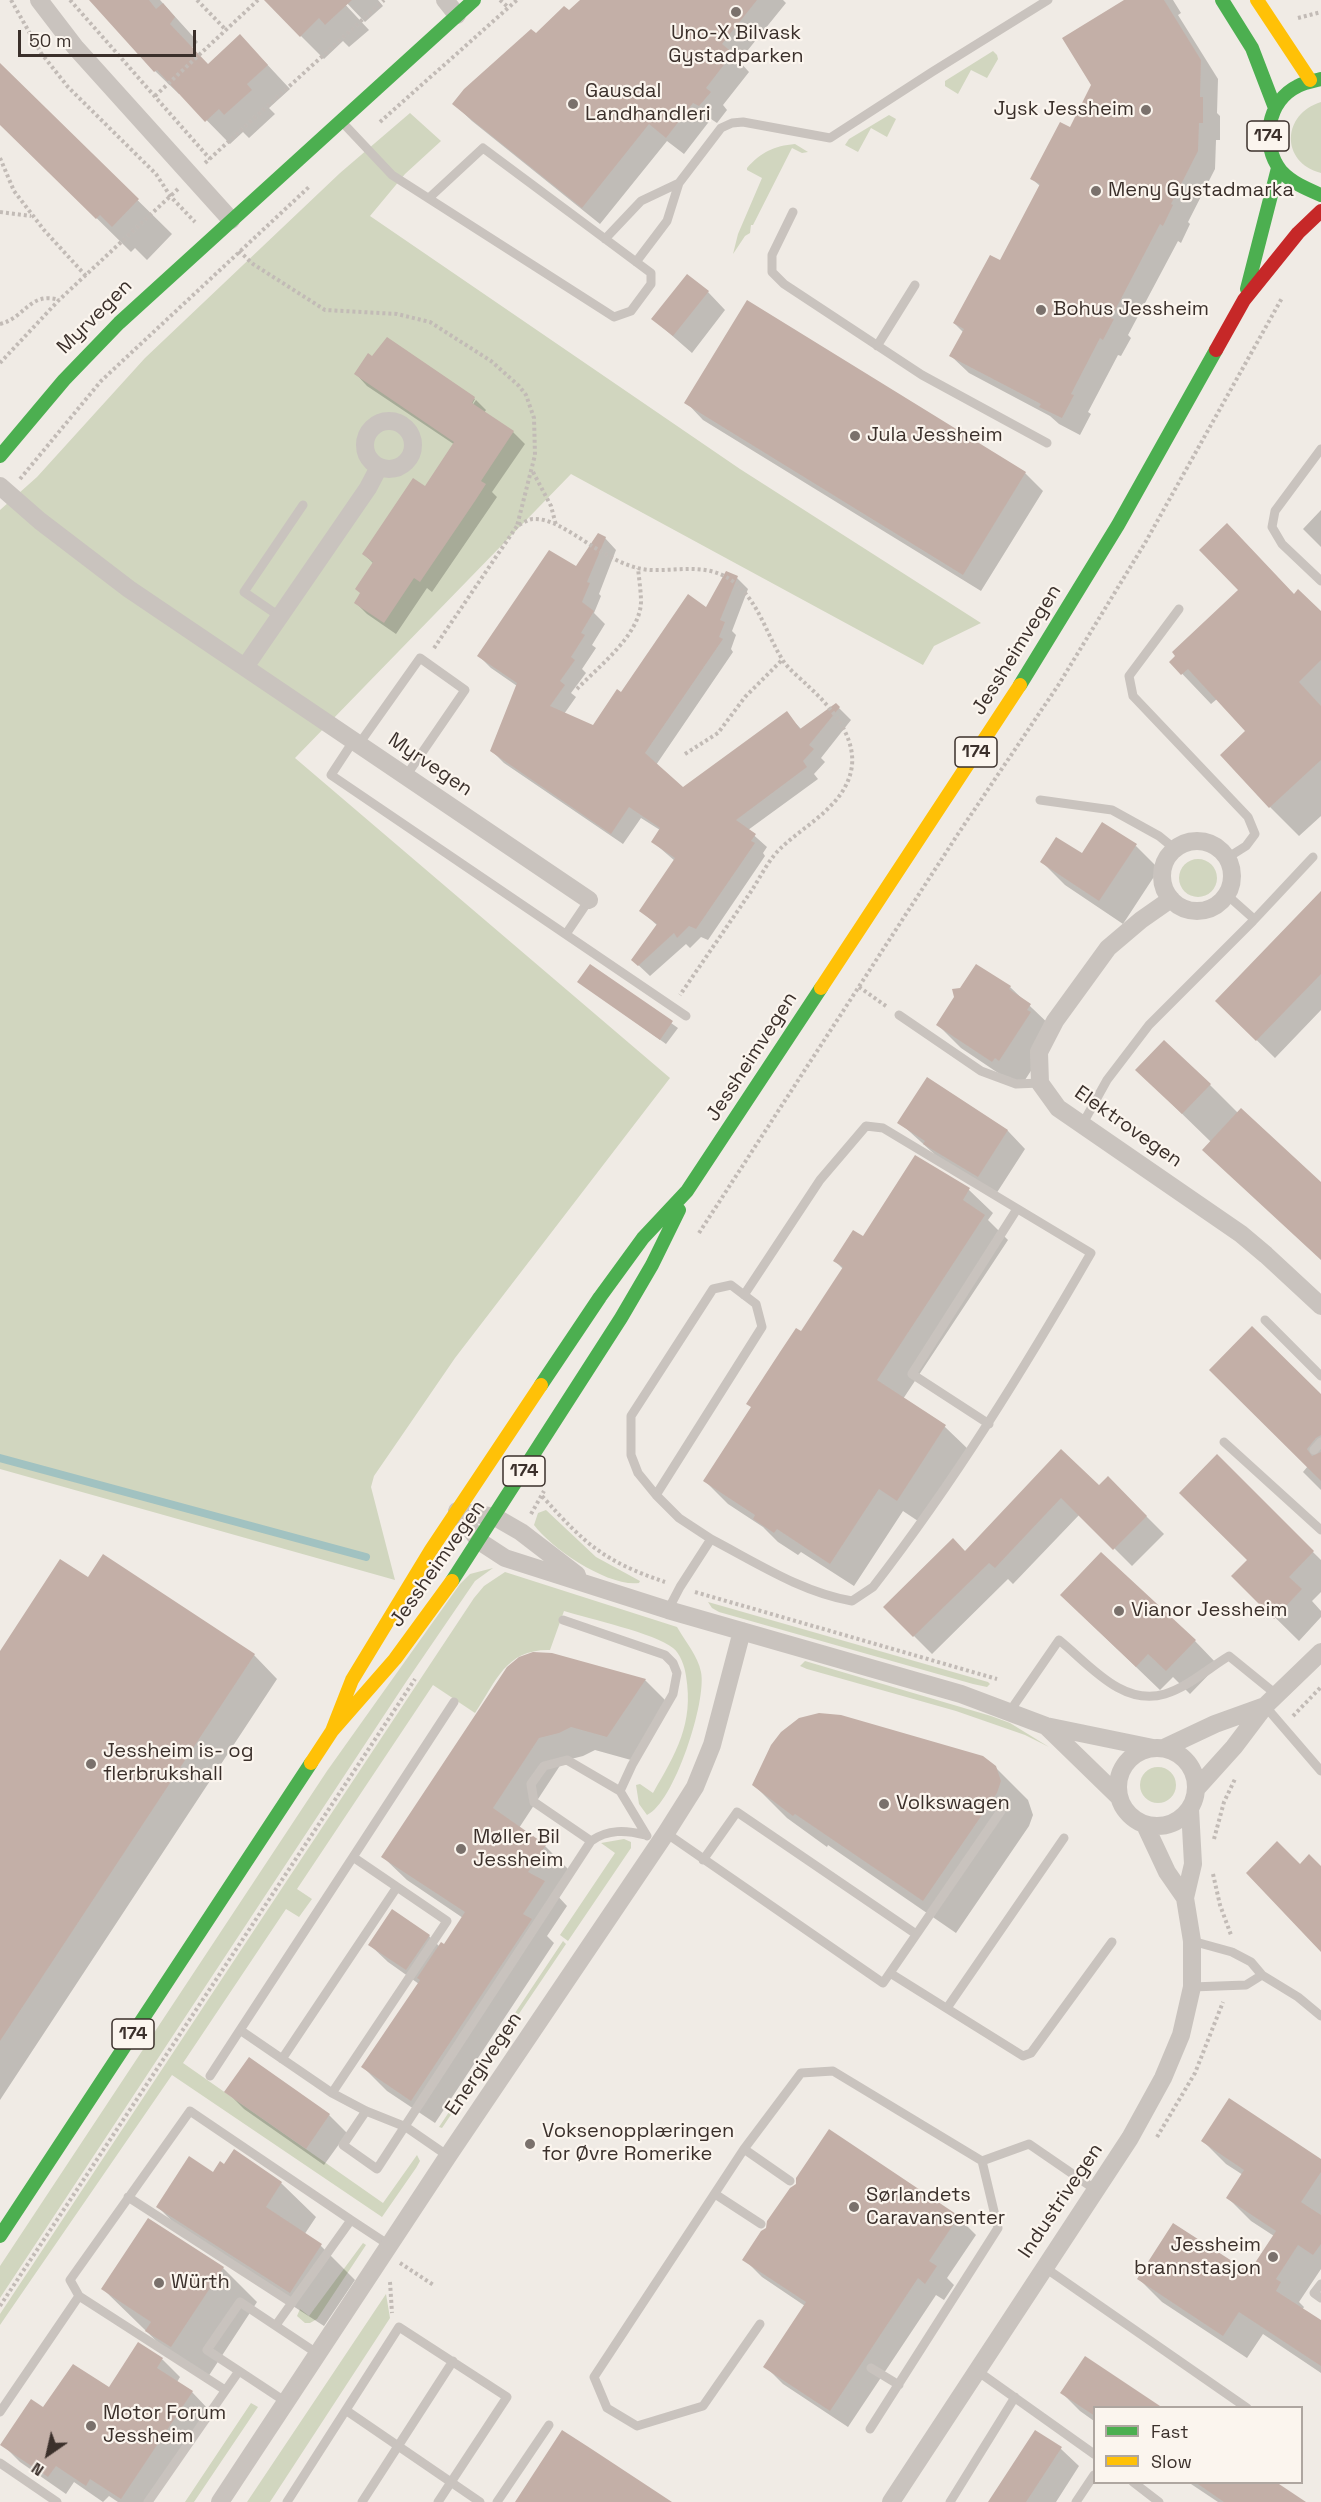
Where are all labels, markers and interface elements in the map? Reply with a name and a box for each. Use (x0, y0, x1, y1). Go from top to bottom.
marker: Uno-X Bilvask Gystadparken (729, 5, 743, 19)
scale bar (21, 18, 200, 56)
place label: Uno-X Bilvask Gystadparken (668, 22, 804, 69)
text: 50 m (29, 29, 71, 52)
place label: Gausdal Landhandleri (585, 80, 711, 127)
marker: Gausdal Landhandleri (566, 97, 580, 111)
place label: Jysk Jessheim (993, 98, 1134, 122)
marker: Jysk Jessheim (1139, 103, 1153, 117)
road number: 174 (1247, 121, 1289, 151)
place label: Meny Gystadmarka (1108, 179, 1294, 203)
marker: Meny Gystadmarka (1089, 184, 1103, 198)
street label: Myrvegen (52, 274, 138, 360)
place label: Bohus Jessheim (1053, 298, 1209, 322)
marker: Bohus Jessheim (1034, 303, 1048, 317)
place label: Jula Jessheim (867, 424, 1003, 448)
marker: Jula Jessheim (848, 429, 862, 443)
street label: Jessheimvegen (967, 580, 1067, 720)
street label: Myrvegen (383, 728, 477, 802)
road number: 174 (955, 737, 997, 767)
street label: Jessheimvegen (701, 988, 803, 1126)
street label: Elektrovegen (1069, 1081, 1187, 1173)
road number: 174 (503, 1456, 545, 1486)
street label: Jessheimvegen (385, 1496, 491, 1632)
place label: Vianor Jessheim (1131, 1599, 1288, 1623)
marker: Vianor Jessheim (1112, 1604, 1126, 1618)
place label: Jessheim is- og flerbrukshall (103, 1740, 253, 1787)
marker: Jessheim is- og flerbrukshall (84, 1757, 98, 1771)
place label: Volkswagen (896, 1792, 1010, 1816)
marker: Volkswagen (877, 1797, 891, 1811)
place label: Møller Bil Jessheim (473, 1826, 563, 1873)
marker: Møller Bil Jessheim (454, 1842, 468, 1856)
street label: Energivegen (441, 2008, 527, 2120)
road number: 174 (112, 2019, 154, 2049)
place label: Voksenopplæringen for Øvre Romerike (542, 2120, 734, 2167)
marker: Voksenopplæringen for Øvre Romerike (523, 2137, 537, 2151)
street label: Industrivegen (1014, 2139, 1108, 2263)
place label: Sørlandets Caravansenter (866, 2184, 1005, 2231)
marker: Sørlandets Caravansenter (847, 2200, 861, 2214)
place label: Jessheim brannstasjon (1134, 2234, 1261, 2281)
marker: Jessheim brannstasjon (1266, 2250, 1280, 2264)
place label: Würth (171, 2271, 230, 2295)
marker: Würth (152, 2276, 166, 2290)
place label: Motor Forum Jessheim (103, 2402, 226, 2449)
legend (1093, 2406, 1303, 2484)
marker: Motor Forum Jessheim (84, 2419, 98, 2433)
text: Fast (1151, 2420, 1188, 2443)
north arrow (18, 2424, 78, 2484)
text: Slow (1151, 2450, 1192, 2473)
text: N (27, 2458, 48, 2481)

